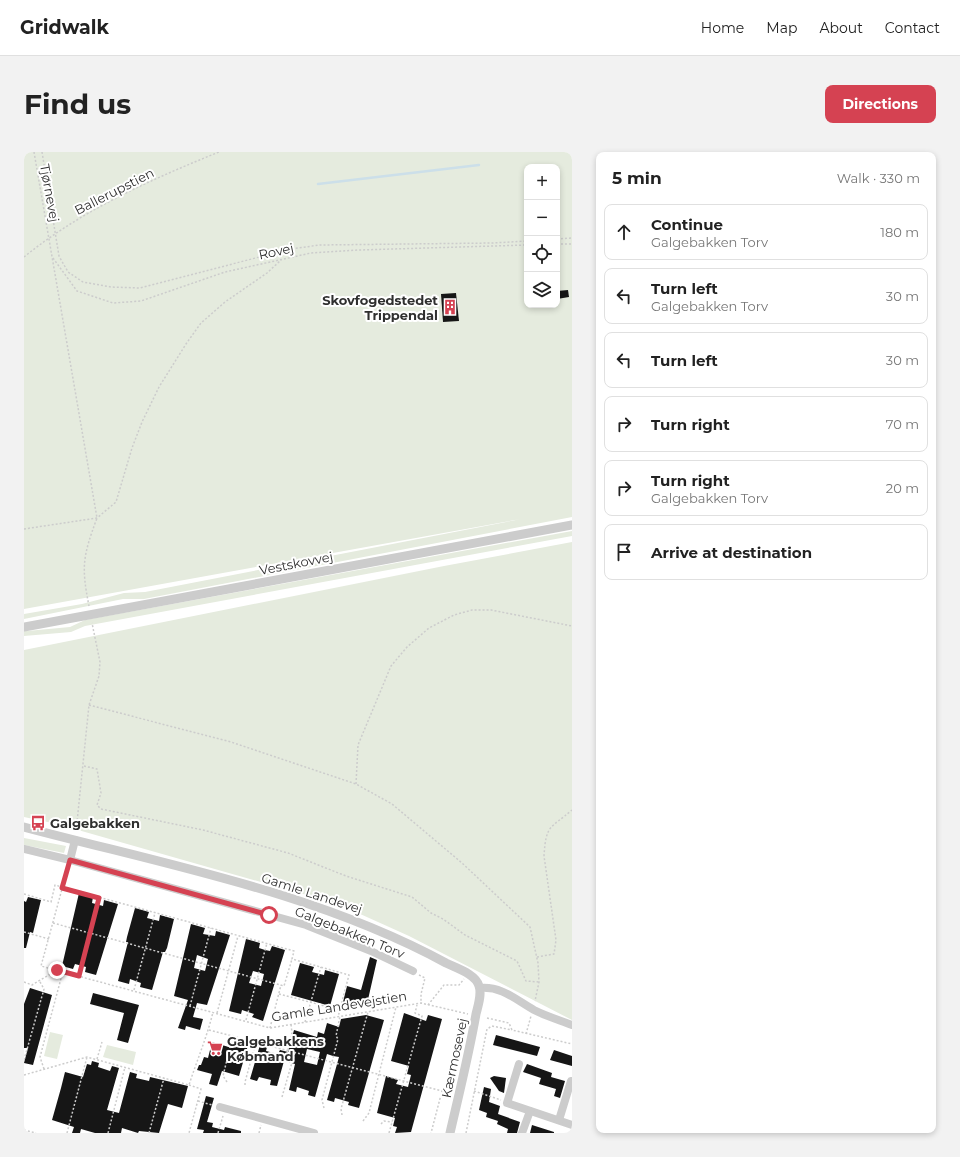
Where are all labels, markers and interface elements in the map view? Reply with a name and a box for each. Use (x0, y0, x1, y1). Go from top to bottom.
text: Gridwalk (20, 16, 109, 39)
text: Home (701, 19, 744, 37)
text: Map (766, 19, 797, 37)
text: About (819, 19, 863, 37)
text: Contact (885, 19, 940, 37)
button: Directions (825, 85, 936, 123)
text: Find us (24, 87, 131, 121)
street label: Tjørnevej (37, 163, 63, 223)
street label: Ballerupstien (72, 164, 156, 218)
map controls (524, 164, 560, 308)
button: + (524, 164, 560, 200)
text: 5 min (612, 168, 662, 188)
text: Walk · 330 m (837, 170, 920, 186)
button: − (524, 200, 560, 236)
text: Continue (651, 215, 723, 234)
icon: ahead (613, 221, 635, 243)
text: 180 m (880, 224, 919, 240)
text: Galgebakken Torv (651, 234, 768, 250)
button: locate (524, 236, 560, 272)
street label: Rovej (257, 239, 295, 263)
button: layers (524, 272, 560, 308)
text: Turn left (651, 279, 718, 298)
icon: left (613, 285, 635, 307)
text: 30 m (886, 288, 919, 304)
place label: Skovfogedstedet Trippendal (322, 292, 438, 323)
building icon: Skovfogedstedet Trippendal (441, 298, 459, 316)
text: Galgebakken Torv (651, 298, 768, 314)
icon: left (613, 349, 635, 371)
text: Turn left (651, 351, 718, 370)
text: 30 m (886, 352, 919, 368)
icon: right (613, 413, 635, 435)
text: Turn right (651, 415, 730, 434)
text: 70 m (886, 416, 919, 432)
text: Turn right (651, 471, 730, 490)
icon: right (613, 477, 635, 499)
text: 20 m (886, 480, 919, 496)
text: Galgebakken Torv (651, 490, 768, 506)
icon: arrive (613, 541, 635, 563)
text: Arrive at destination (651, 543, 812, 562)
street label: Vestskovvej (258, 548, 334, 578)
bus stop icon: Galgebakken (29, 814, 47, 832)
place label: Galgebakken (50, 815, 140, 831)
street label: Gamle Landevej (260, 869, 364, 917)
street label: Galgebakken Torv (293, 903, 408, 962)
route start (260, 906, 278, 924)
route end (48, 961, 66, 979)
street label: Gamle Landevejstien (270, 987, 408, 1025)
street label: Kærmosevej (438, 1017, 470, 1099)
place label: Galgebakkens Købmand (227, 1033, 324, 1064)
supermarket icon: Galgebakkens Købmand (206, 1039, 224, 1057)

